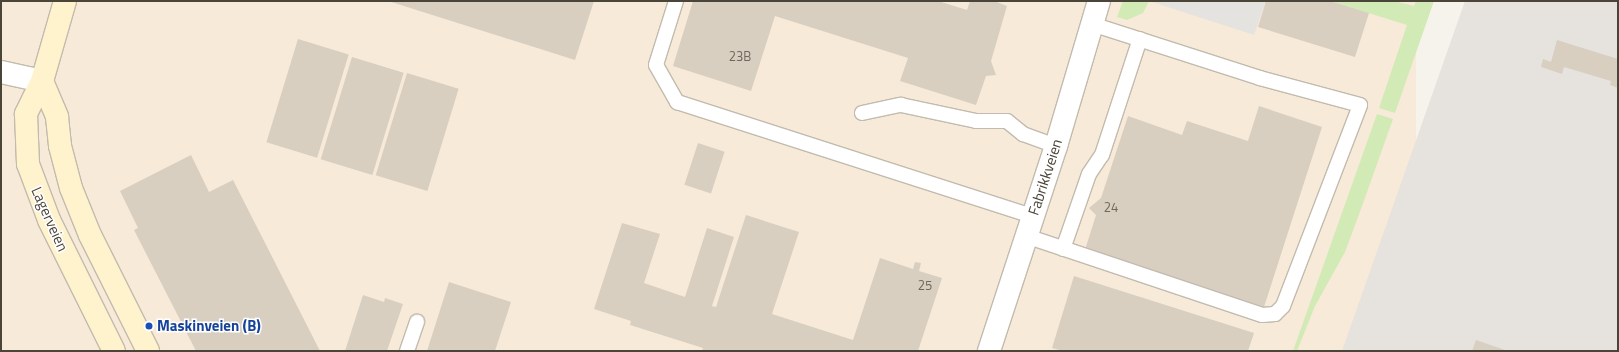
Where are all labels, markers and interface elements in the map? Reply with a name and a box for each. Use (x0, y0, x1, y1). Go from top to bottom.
house number: 23B (729, 48, 751, 64)
street label: Fabrikkveien (1024, 137, 1066, 217)
street label: Lagerveien (28, 184, 72, 254)
house number: 24 (1104, 199, 1118, 215)
house number: 25 (918, 277, 932, 293)
place label: Maskinveien (B) (157, 317, 261, 335)
marker: Maskinveien (B) (144, 321, 154, 331)

